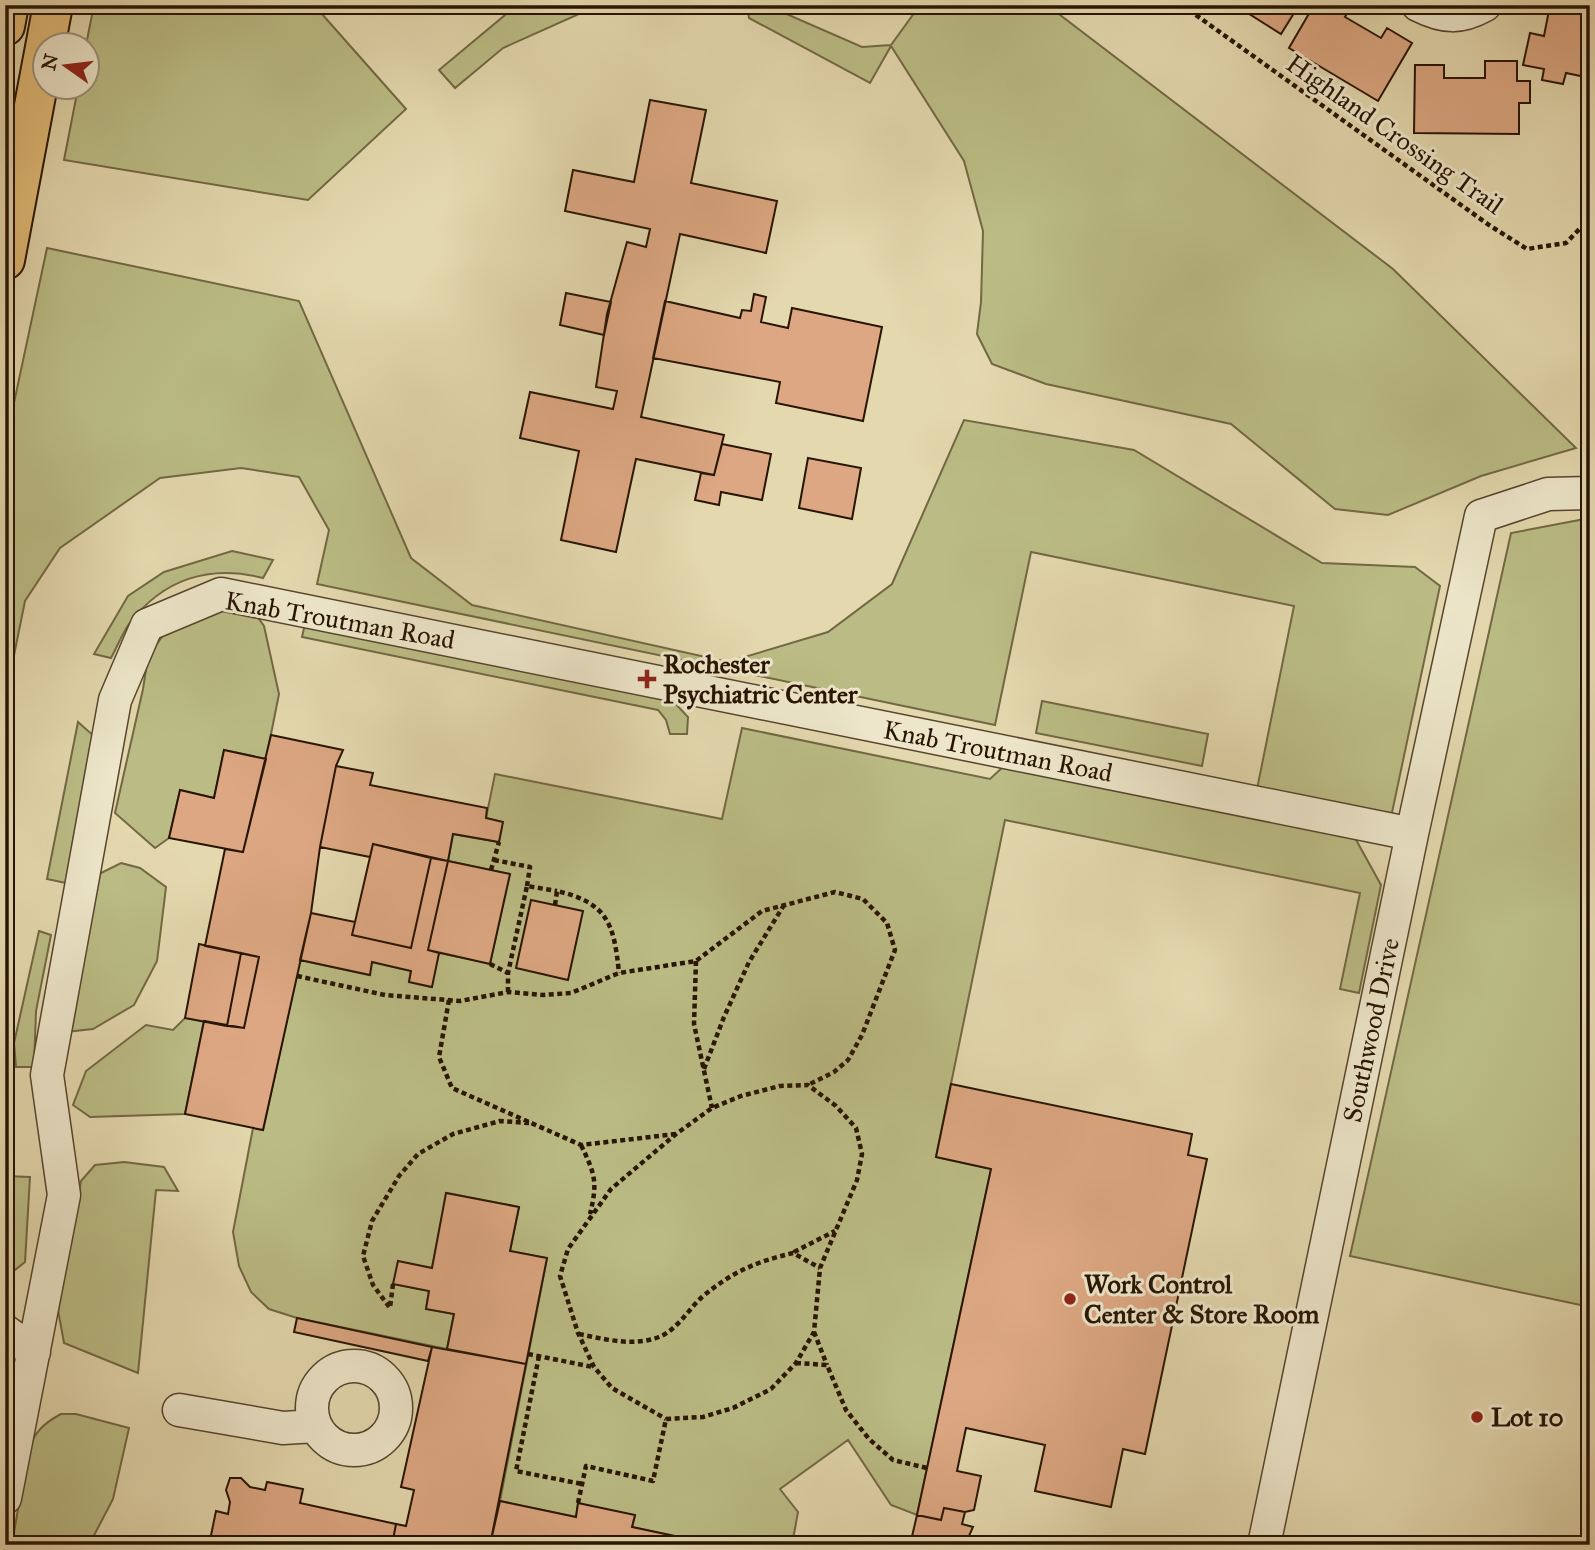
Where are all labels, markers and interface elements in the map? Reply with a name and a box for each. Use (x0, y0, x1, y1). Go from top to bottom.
north arrow (32, 32, 102, 102)
street label: Highland Crossing Trail (1280, 47, 1510, 221)
text: N (37, 51, 63, 73)
street label: Knab Troutman Road (223, 584, 457, 656)
place label: Rochester Psychiatric Center (663, 648, 859, 710)
marker: Rochester Psychiatric Center (637, 669, 657, 689)
street label: Knab Troutman Road (881, 713, 1115, 789)
street label: Southwood Drive (1336, 935, 1406, 1125)
place label: Work Control Center & Store Room (1084, 1268, 1319, 1330)
marker: Work Control Center & Store Room (1062, 1291, 1078, 1307)
place label: Lot 10 (1491, 1401, 1564, 1433)
marker: Lot 10 (1469, 1409, 1485, 1425)

